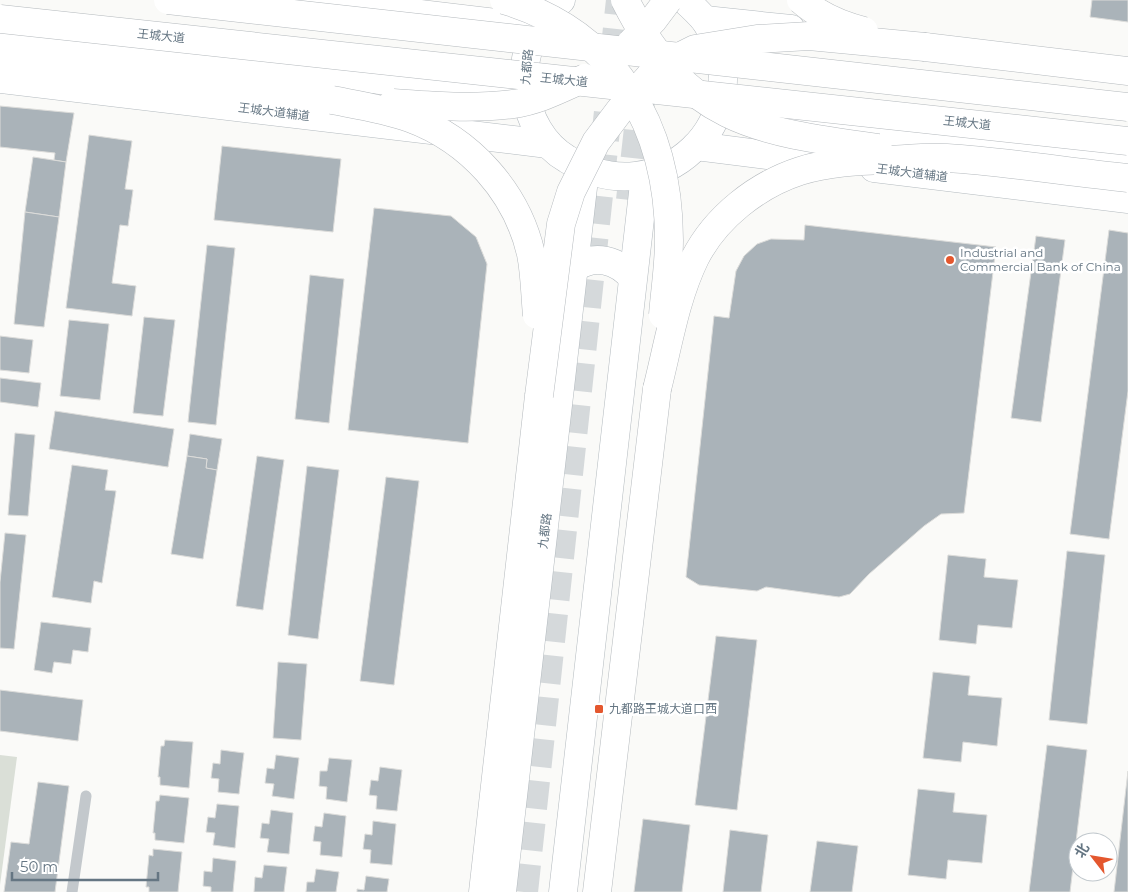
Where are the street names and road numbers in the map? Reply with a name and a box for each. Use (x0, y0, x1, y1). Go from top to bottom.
street label: 王城大道 (136, 26, 186, 45)
street label: 九都路 (517, 48, 536, 86)
street label: 王城大道 (539, 70, 589, 89)
street label: 王城大道辅道 (237, 100, 311, 123)
street label: 王城大道 (942, 113, 992, 132)
street label: 王城大道辅道 (875, 161, 949, 184)
street label: 九都路 (535, 512, 554, 550)

